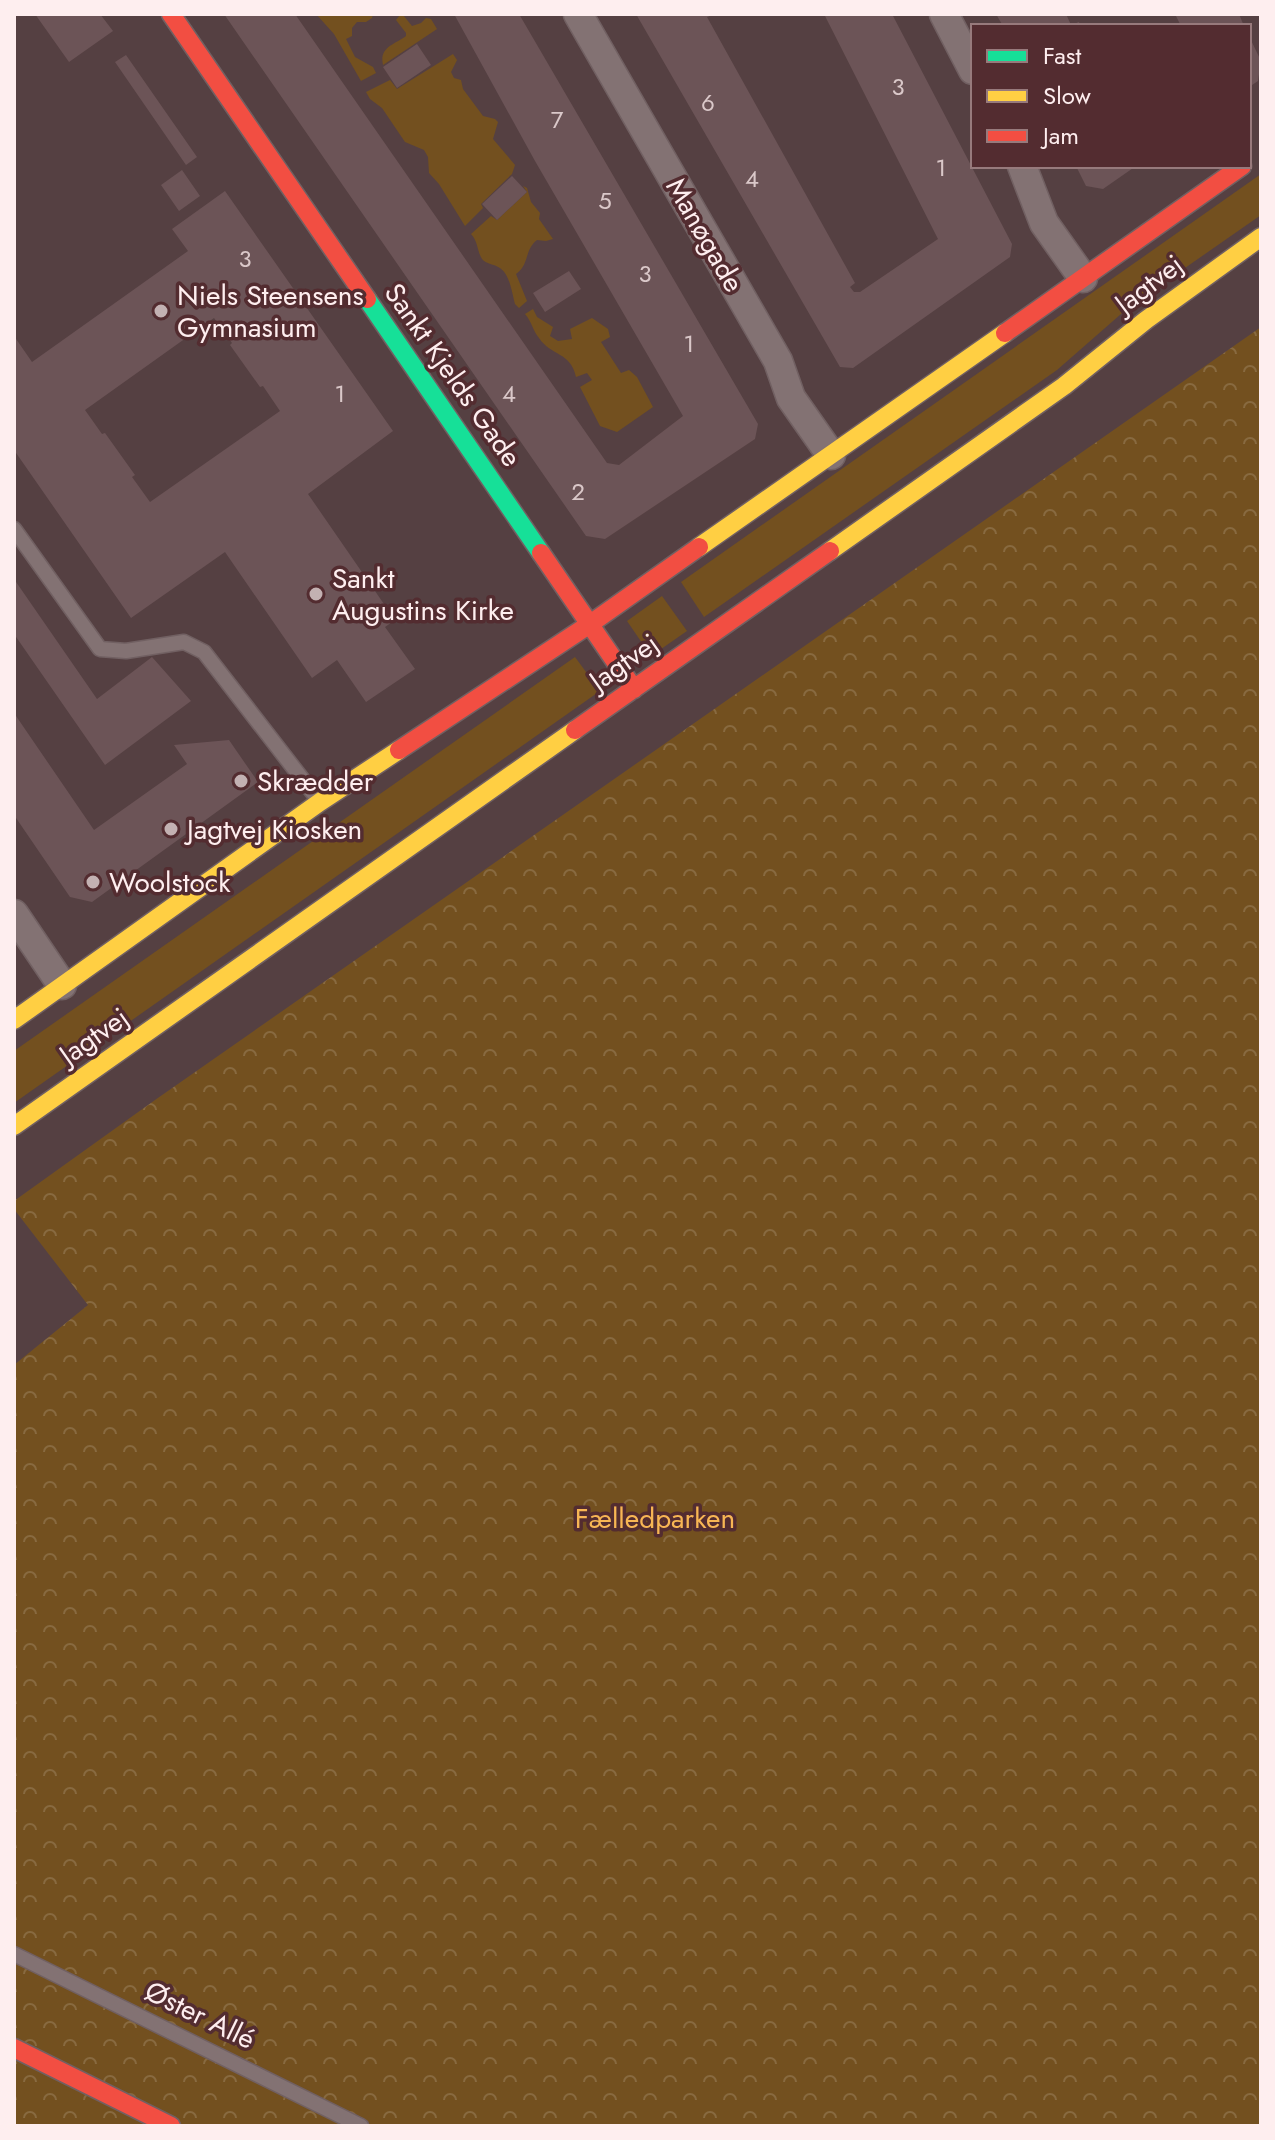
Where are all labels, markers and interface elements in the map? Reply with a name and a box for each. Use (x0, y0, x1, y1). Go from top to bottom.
legend (971, 24, 1251, 168)
text: Fast (1043, 38, 1081, 73)
house number: 3 (891, 69, 905, 104)
text: Slow (1043, 78, 1091, 113)
house number: 6 (701, 85, 715, 120)
house number: 7 (551, 102, 564, 137)
text: Jam (1040, 118, 1079, 153)
house number: 1 (936, 150, 946, 185)
house number: 4 (745, 161, 759, 196)
street label: Manøgade (656, 170, 754, 300)
house number: 5 (598, 183, 612, 218)
house number: 3 (238, 241, 252, 276)
street label: Jagtvej (1103, 245, 1192, 326)
house number: 3 (638, 256, 652, 291)
place label: Niels Steensens Gymnasium (177, 275, 364, 348)
street label: Sankt Kjelds Gade (374, 275, 532, 475)
marker: Niels Steensens Gymnasium (152, 302, 170, 320)
house number: 1 (684, 326, 694, 361)
house number: 1 (335, 376, 345, 411)
house number: 4 (502, 376, 516, 411)
house number: 2 (571, 474, 585, 509)
place label: Sankt Augustins Kirke (332, 558, 514, 631)
marker: Sankt Augustins Kirke (307, 585, 325, 603)
street label: Jagtvej (578, 623, 667, 703)
place label: Skrædder (257, 761, 374, 802)
marker: Skrædder (232, 772, 250, 790)
place label: Jagtvej Kiosken (183, 809, 362, 850)
marker: Jagtvej Kiosken (162, 820, 180, 838)
place label: Woolstock (109, 862, 231, 903)
marker: Woolstock (84, 873, 102, 891)
street label: Jagtvej (48, 997, 137, 1077)
park label: Fælledparken (575, 1498, 735, 1539)
street label: Øster Allé (138, 1971, 262, 2059)

